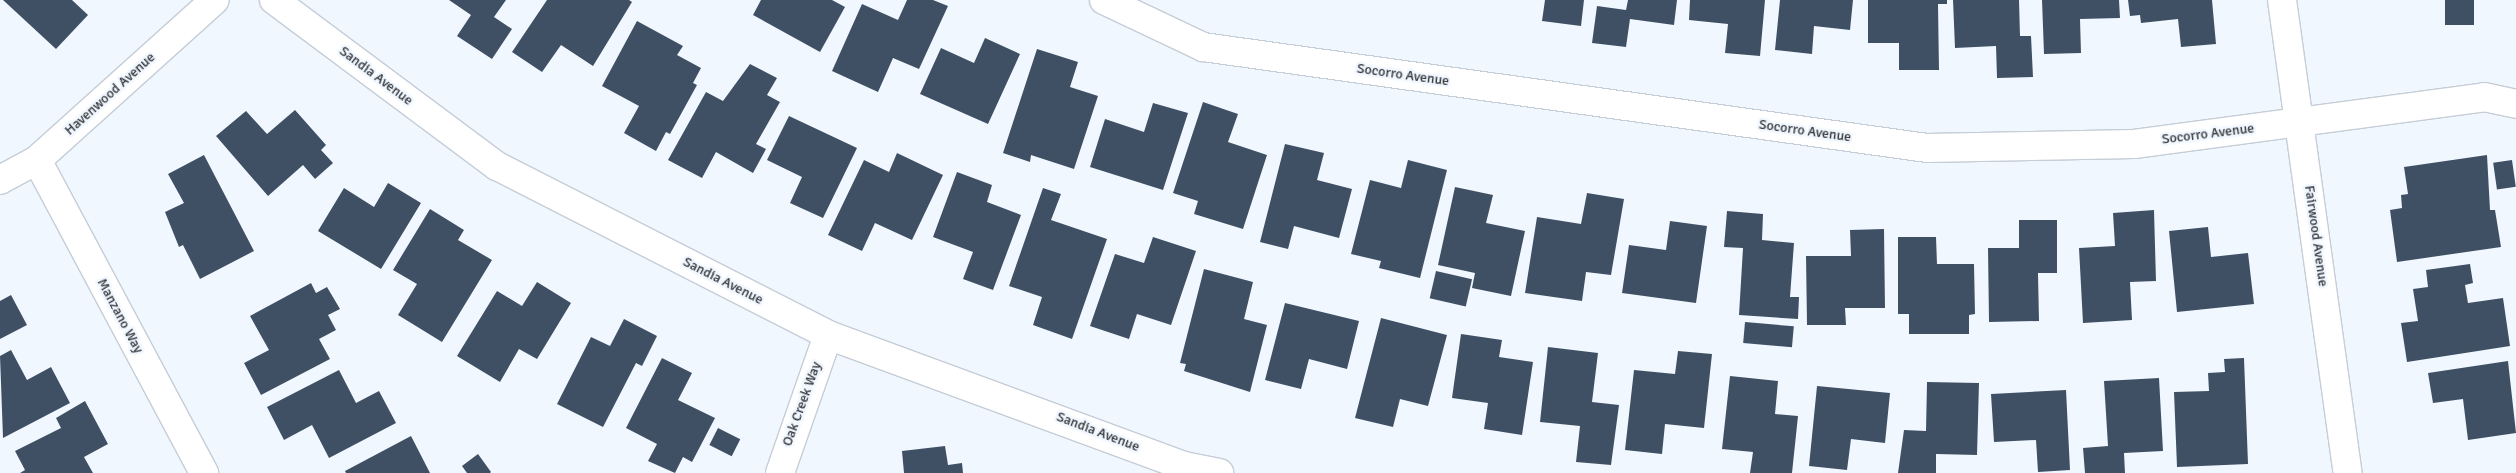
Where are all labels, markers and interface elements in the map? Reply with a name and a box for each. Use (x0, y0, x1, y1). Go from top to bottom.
street label: Sandia Avenue (336, 43, 416, 109)
street label: Havenwood Avenue (61, 49, 159, 139)
street label: Socorro Avenue (1356, 60, 1450, 90)
street label: Socorro Avenue (1758, 116, 1852, 146)
street label: Socorro Avenue (2161, 120, 2255, 148)
street label: Fairwood Avenue (2301, 184, 2331, 288)
street label: Sandia Avenue (680, 254, 766, 308)
street label: Manzano Way (93, 276, 147, 356)
street label: Oak Creek Way (779, 360, 825, 448)
street label: Sandia Avenue (1054, 408, 1142, 456)

